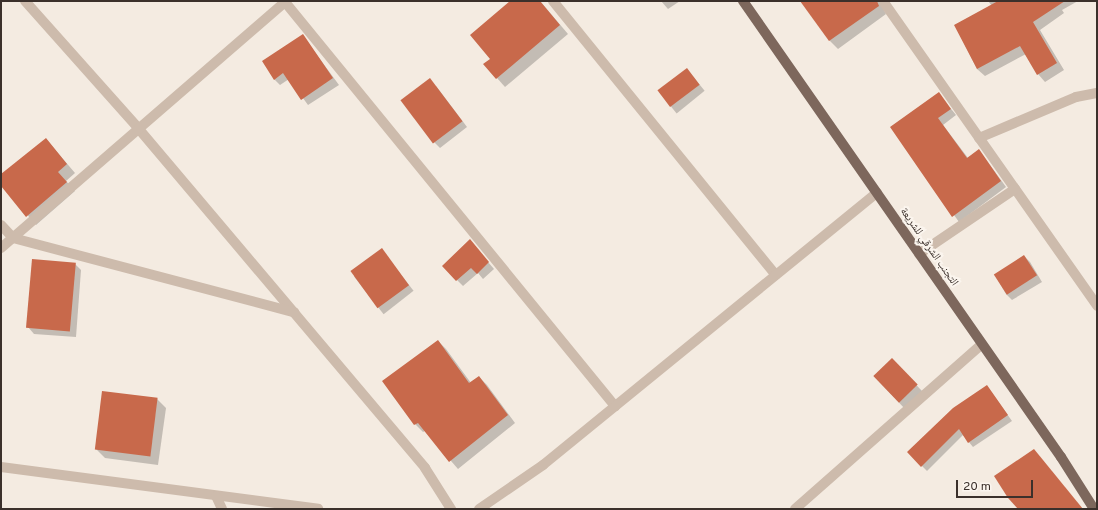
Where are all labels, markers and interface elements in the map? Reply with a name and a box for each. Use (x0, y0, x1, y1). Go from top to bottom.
street label: التجنب الشرقي للشريعة (897, 205, 961, 289)
scale bar (958, 472, 1035, 498)
text: 20 m (963, 479, 991, 495)

